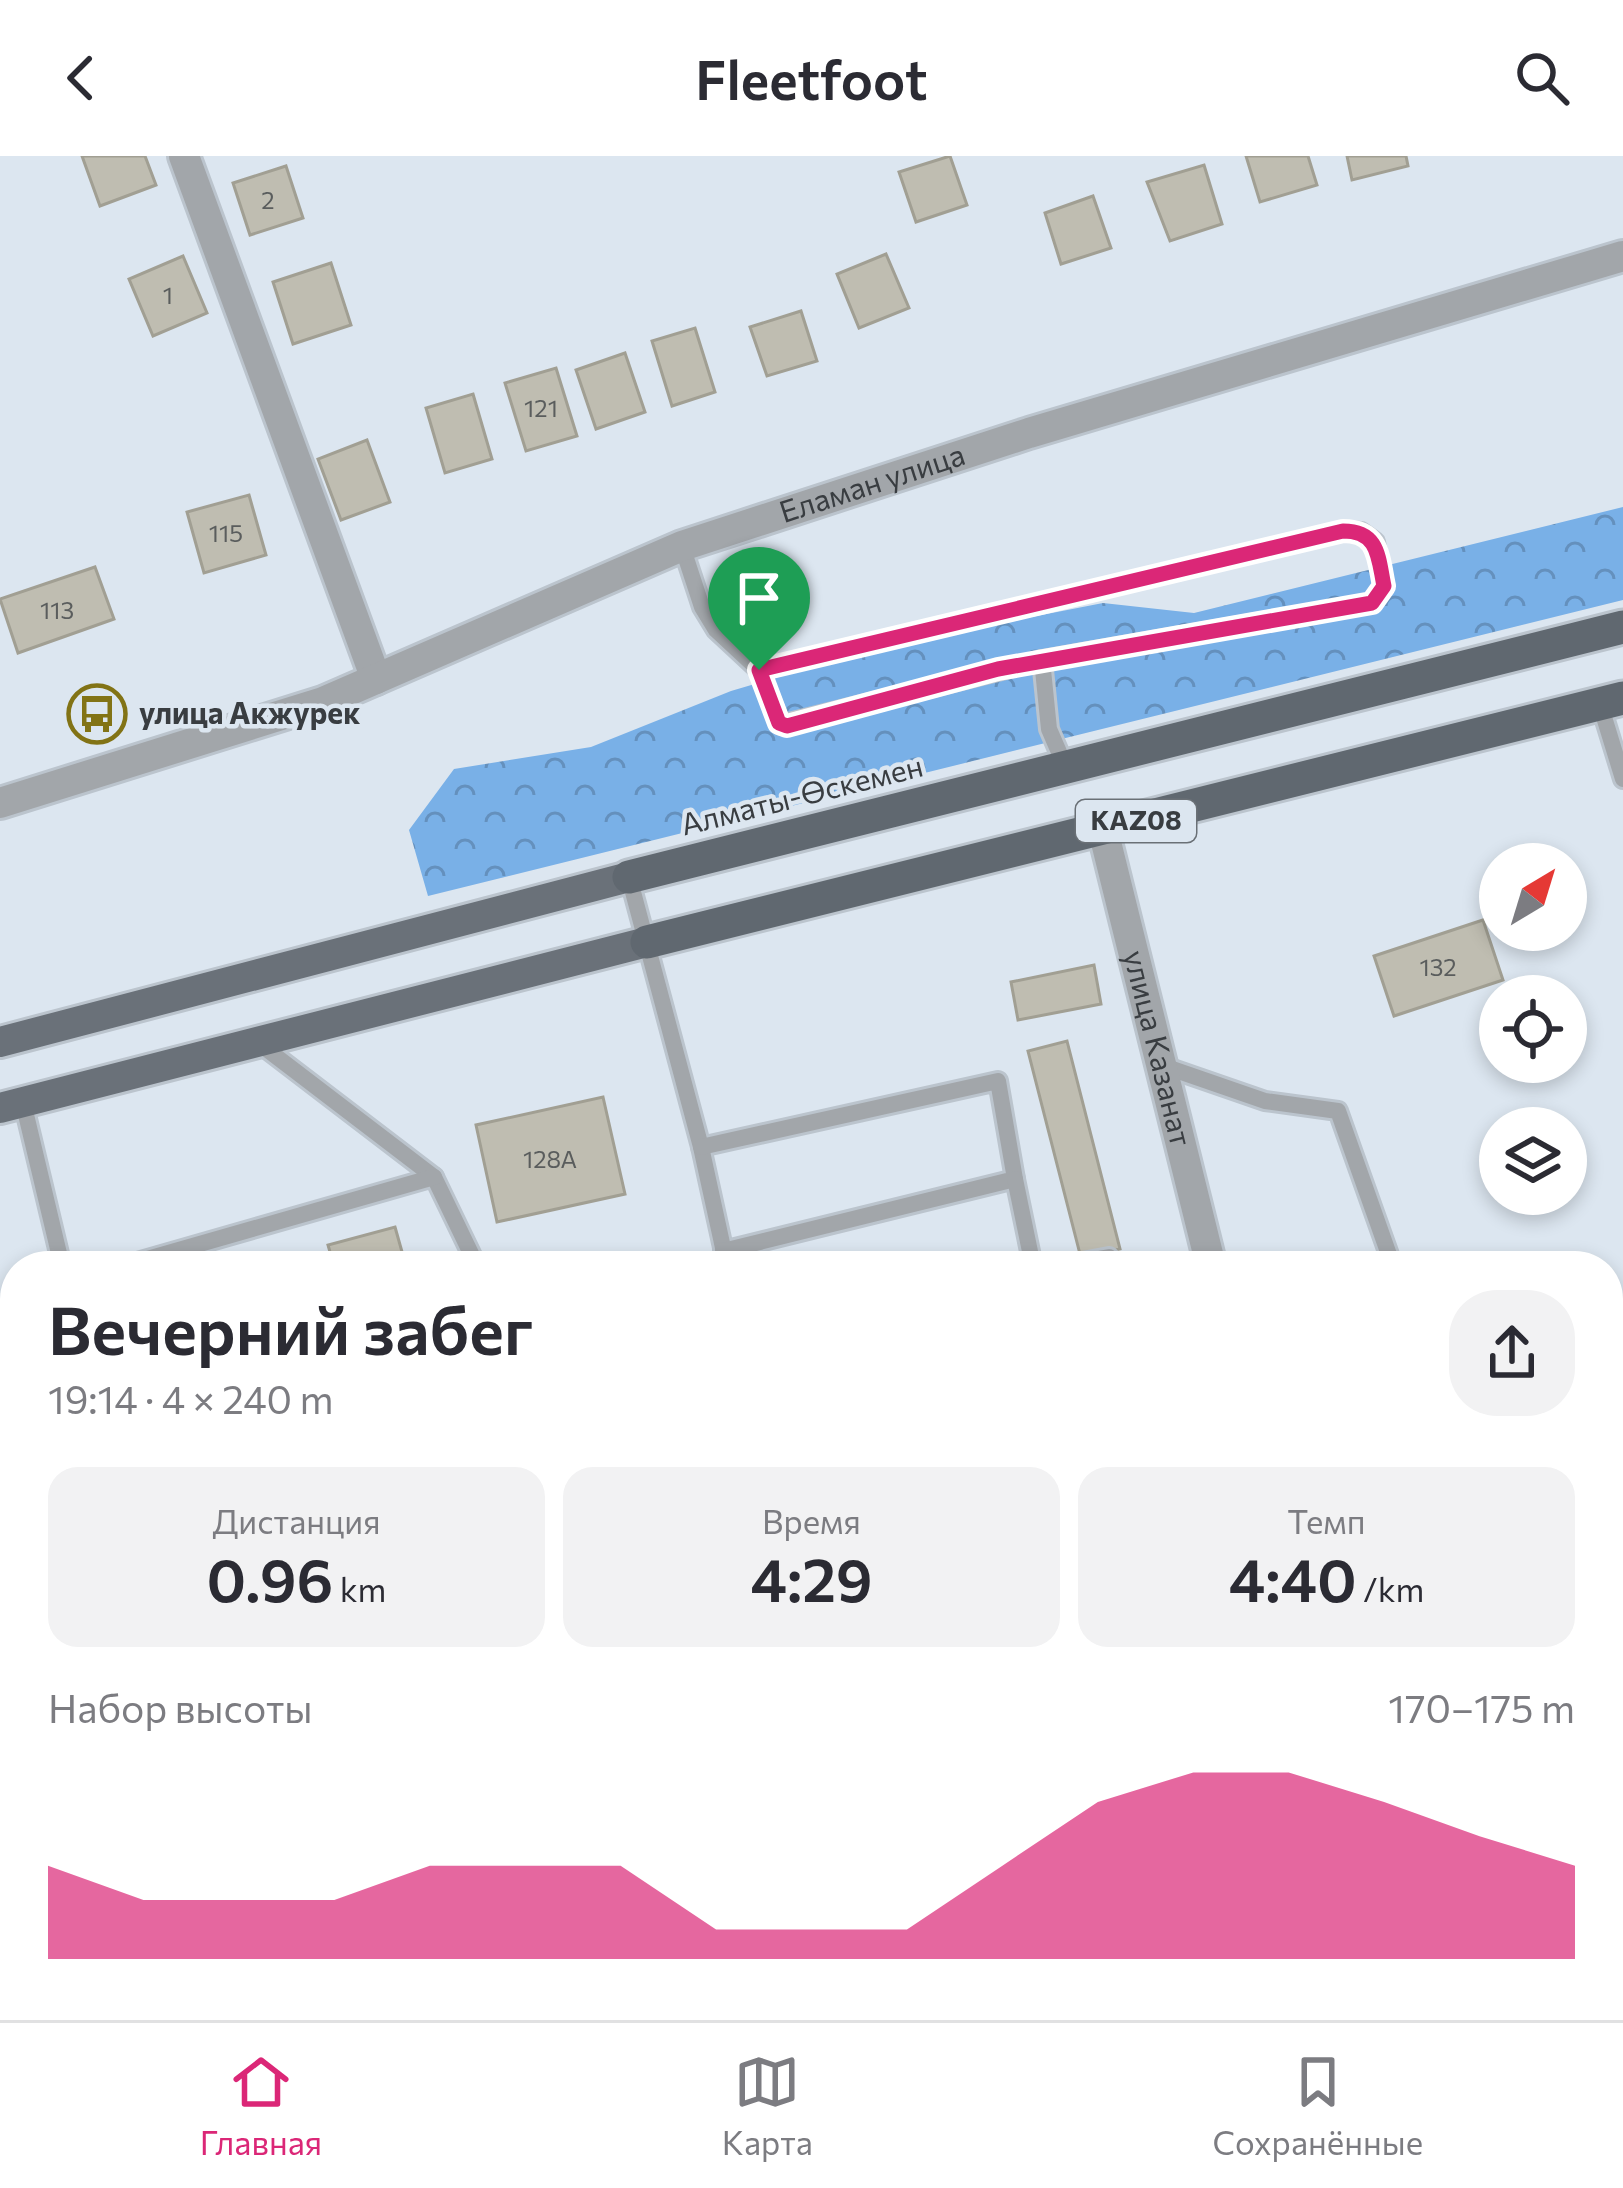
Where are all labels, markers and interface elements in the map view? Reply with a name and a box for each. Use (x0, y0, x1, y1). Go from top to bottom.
icon: back (48, 45, 114, 111)
text: Fleetfoot (695, 45, 928, 111)
icon: search (1509, 45, 1575, 111)
house number: 2 (261, 185, 275, 214)
house number: 1 (163, 280, 173, 309)
house number: 121 (524, 393, 558, 422)
street label: Еламан улица (774, 434, 969, 529)
house number: 115 (209, 518, 243, 547)
pin (708, 547, 810, 670)
icon: arrive (726, 565, 792, 631)
house number: 113 (40, 595, 74, 624)
bus stop icon: улица Акжурек (66, 683, 128, 745)
place label: улица Акжурек (139, 693, 360, 730)
street label: Алматы-Өскемен (677, 746, 926, 842)
road number: KAZ08 (1076, 800, 1196, 842)
north arrow (1479, 843, 1587, 951)
map controls (1479, 843, 1587, 1215)
street label: улица Казанат (1117, 946, 1202, 1150)
house number: 132 (1419, 952, 1457, 981)
button: locate (1479, 975, 1587, 1083)
button: layers (1479, 1107, 1587, 1215)
house number: 128А (523, 1144, 577, 1173)
text: Вечерний забег (48, 1288, 533, 1369)
button: share (1449, 1290, 1575, 1416)
text: 19:14 · 4 × 240 m (48, 1374, 333, 1422)
text: Дистанция (213, 1500, 381, 1541)
text: Время (762, 1500, 861, 1541)
text: Темп (1287, 1500, 1366, 1541)
text: 0.96 (207, 1541, 333, 1614)
text: 4:29 (750, 1541, 873, 1614)
text: 4:40 (1229, 1541, 1357, 1614)
text: km (333, 1568, 386, 1609)
text: /km (1357, 1568, 1424, 1609)
text: Набор высоты (48, 1683, 313, 1731)
text: 170–175 m (1388, 1683, 1575, 1731)
tab: Главная (200, 2049, 322, 2162)
tab: Карта (722, 2049, 813, 2162)
tab: Сохранённые (1212, 2049, 1423, 2162)

